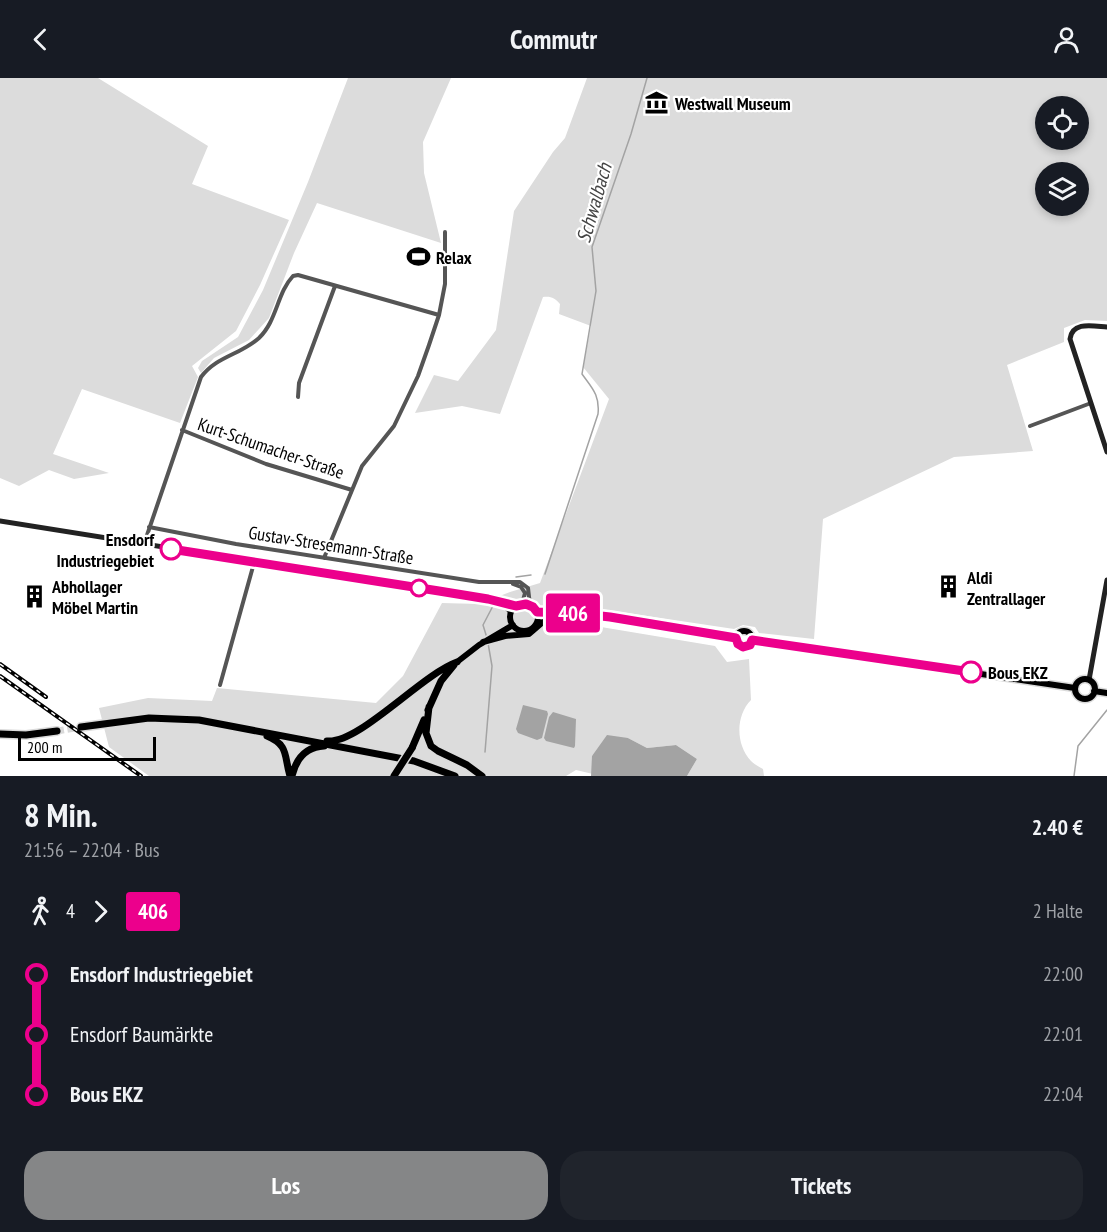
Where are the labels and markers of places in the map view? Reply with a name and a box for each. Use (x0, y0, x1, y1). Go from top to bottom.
museum icon: Westwall Museum (644, 90, 670, 116)
place label: Westwall Museum (674, 92, 791, 115)
sports icon: Relax (405, 244, 431, 270)
place label: Relax (436, 246, 472, 269)
place label: Ensdorf Industriegebiet (56, 528, 155, 572)
marker: Ensdorf Industriegebiet (160, 538, 182, 560)
place label: Aldi Zentrallager (966, 566, 1046, 610)
building icon: Aldi Zentrallager (936, 574, 962, 600)
place label: Abhollager Möbel Martin (51, 575, 138, 619)
unlabelled marker (410, 579, 428, 597)
building icon: Abhollager Möbel Martin (21, 583, 47, 609)
marker: Bous EKZ (960, 661, 982, 683)
place label: Bous EKZ (988, 661, 1048, 684)

